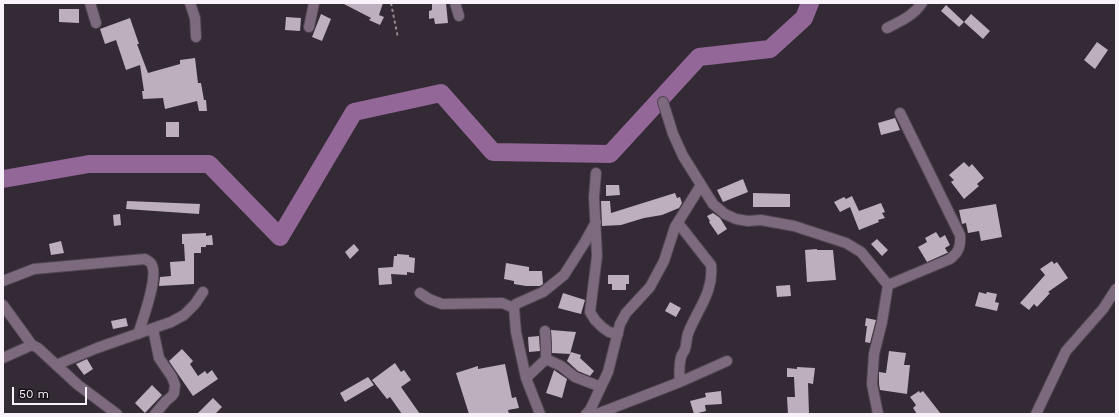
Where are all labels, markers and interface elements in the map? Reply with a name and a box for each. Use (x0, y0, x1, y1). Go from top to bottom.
scale bar (14, 379, 89, 405)
text: 50 m (19, 387, 49, 401)

